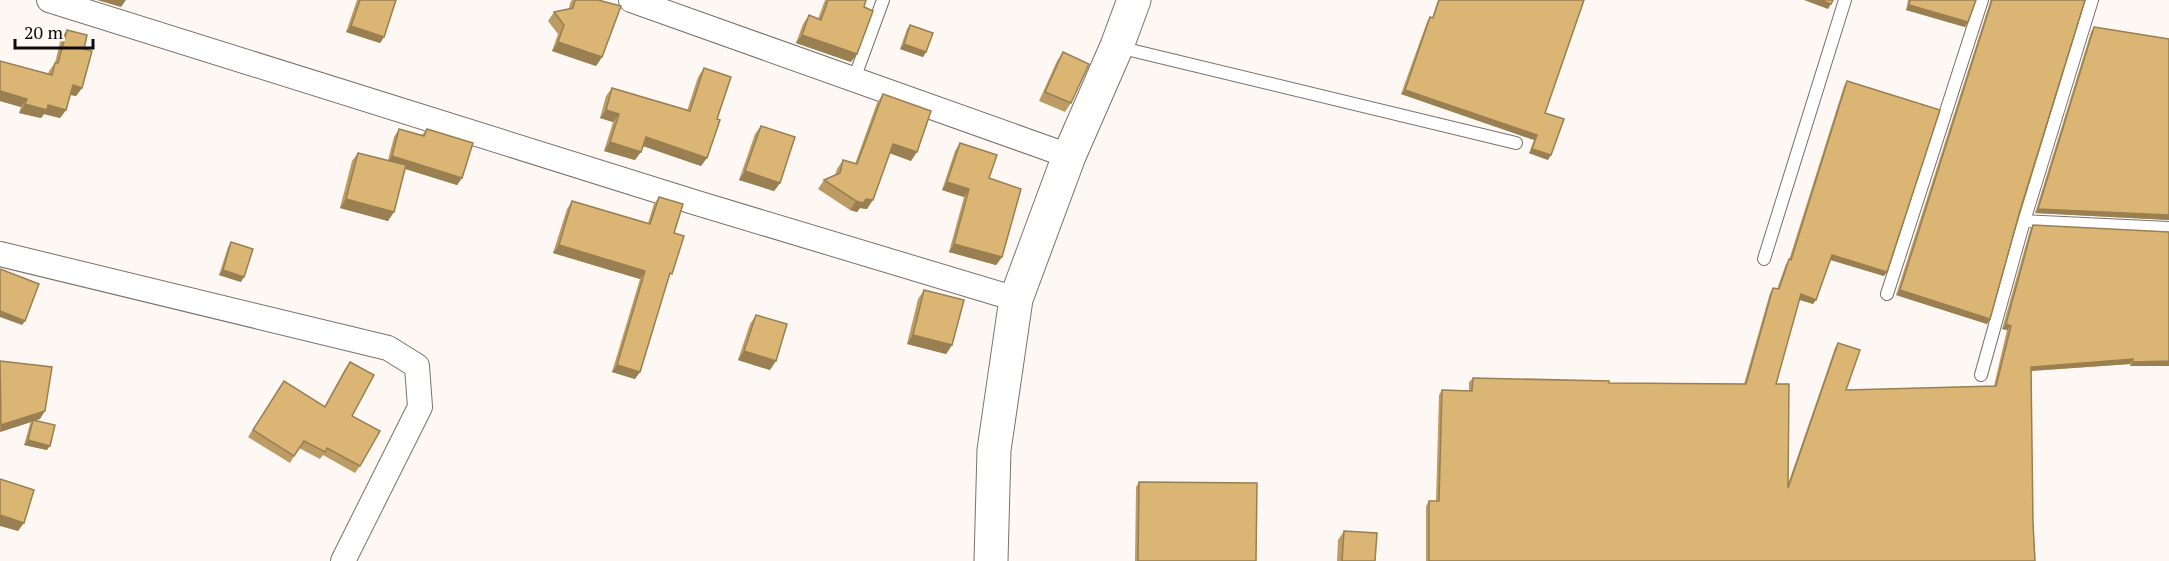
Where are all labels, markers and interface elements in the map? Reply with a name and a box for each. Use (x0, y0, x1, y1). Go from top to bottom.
scale bar (15, 12, 93, 50)
text: 20 m (24, 20, 64, 44)

